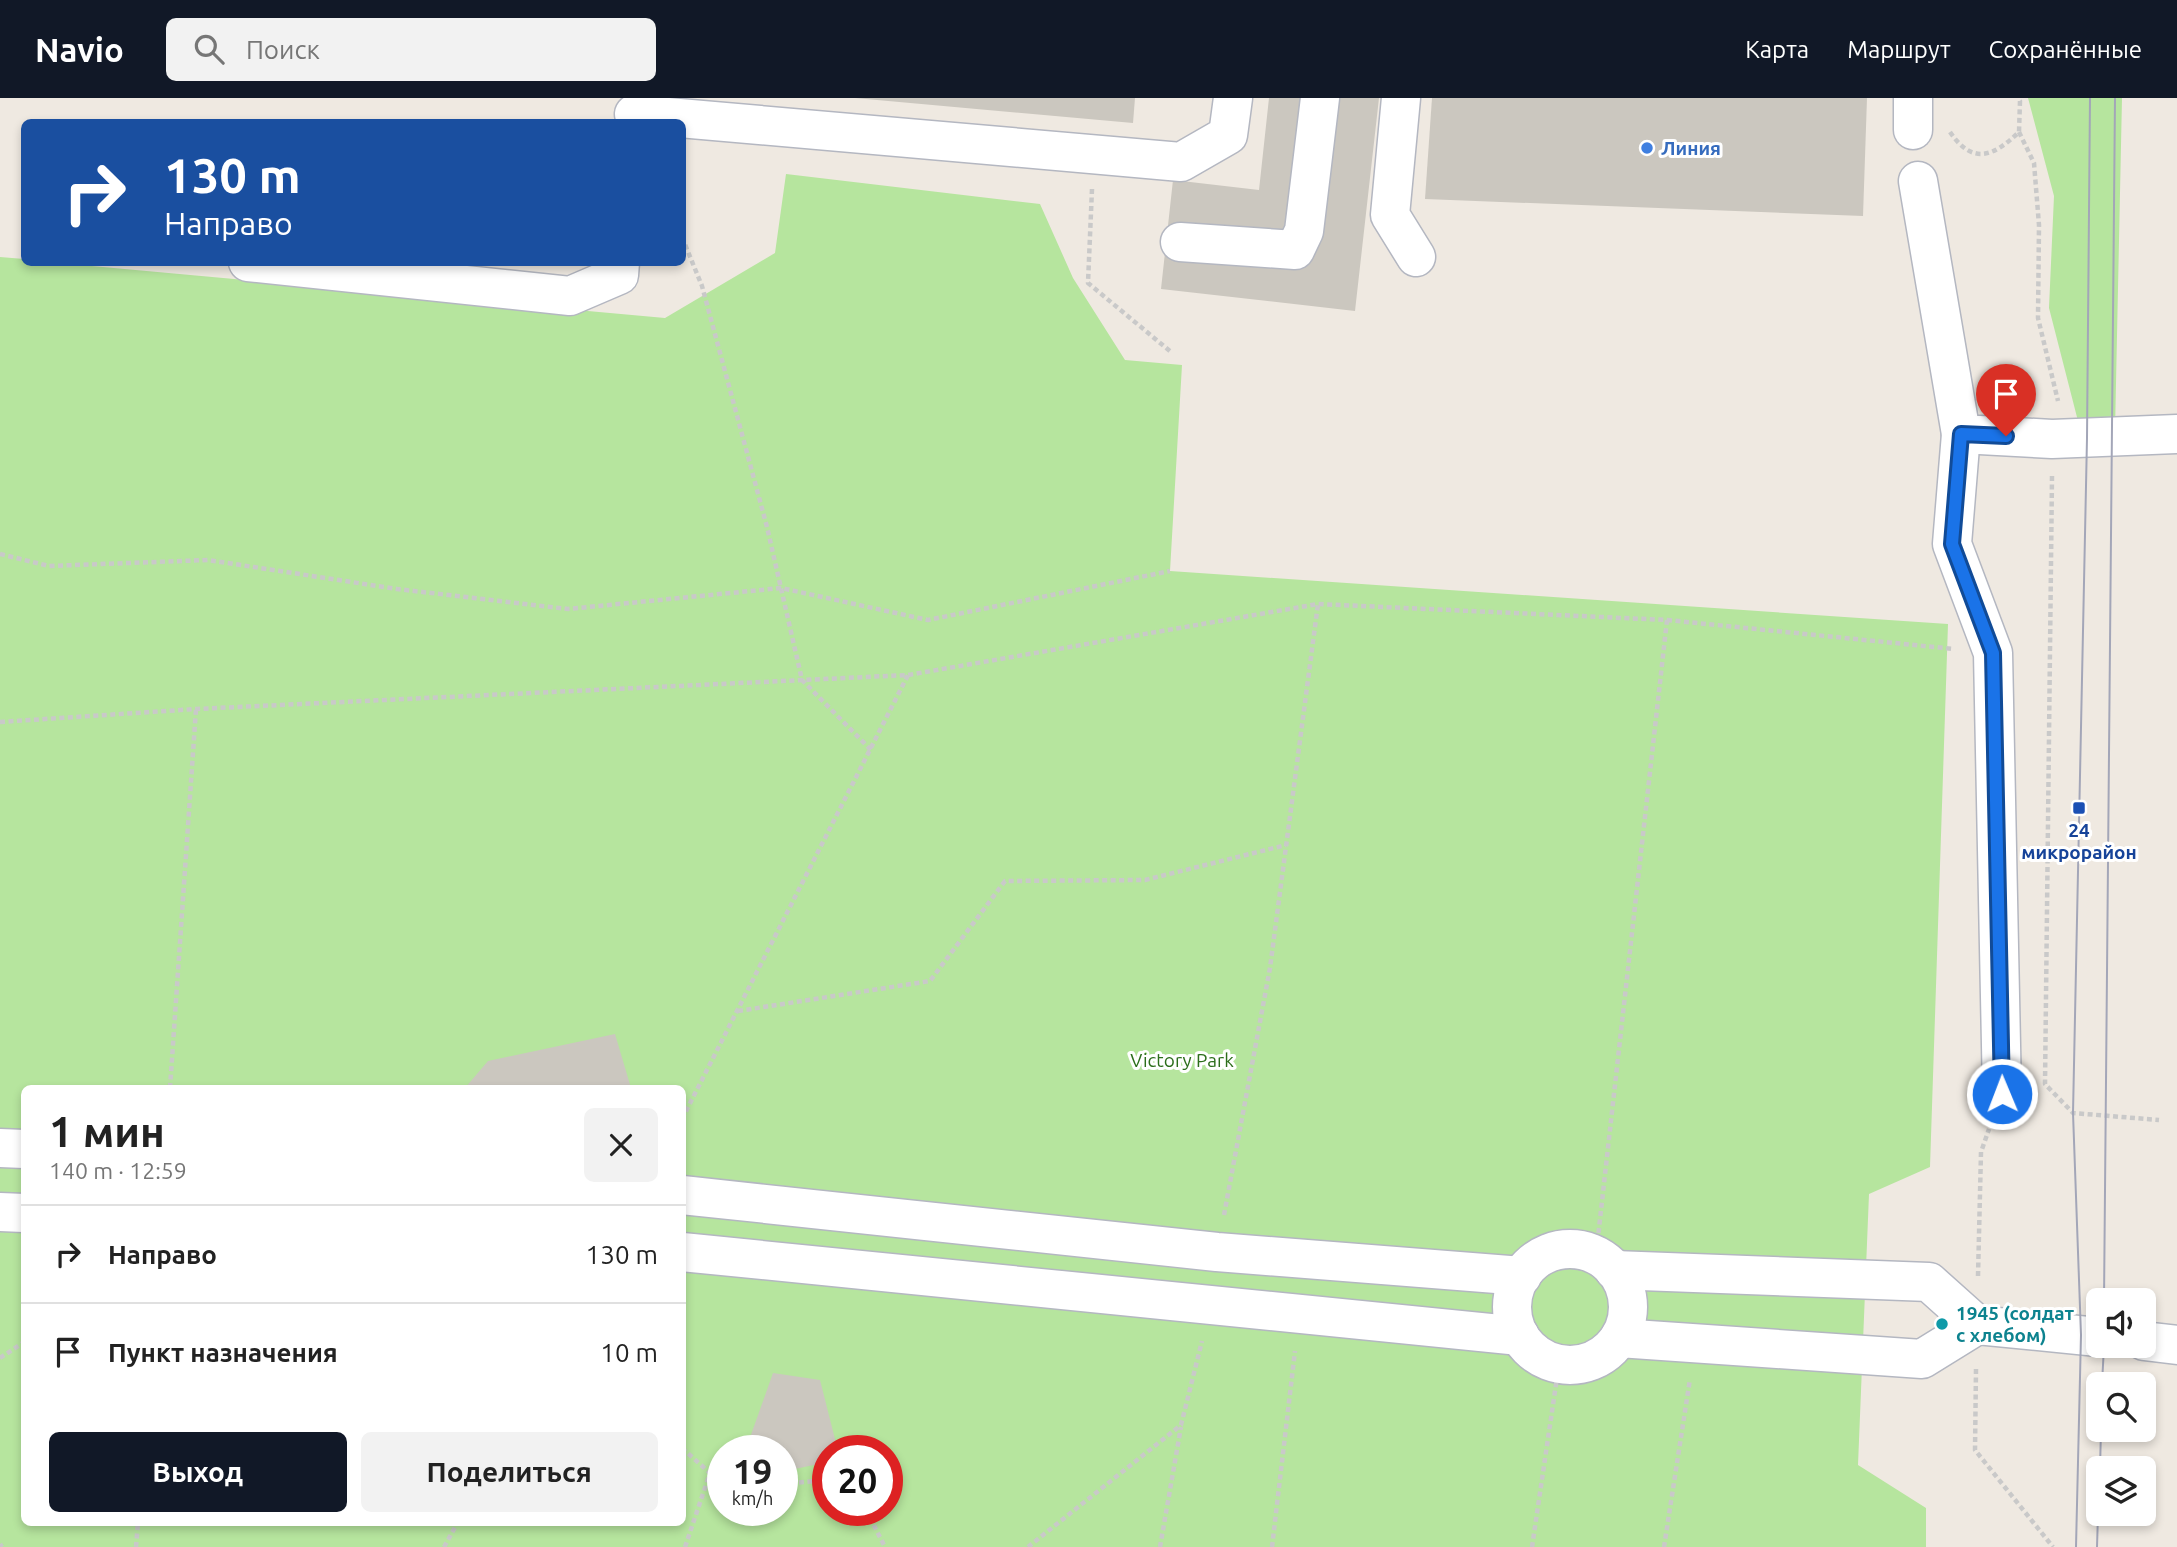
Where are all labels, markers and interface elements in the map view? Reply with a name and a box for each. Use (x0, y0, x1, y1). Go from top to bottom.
search box (166, 18, 656, 81)
icon: search (190, 30, 228, 68)
text: Navio (35, 31, 124, 68)
text: Поиск (246, 35, 320, 64)
text: Карта (1745, 36, 1809, 63)
text: Маршрут (1847, 36, 1951, 63)
text: Сохранённые (1989, 36, 2142, 63)
place label: Линия (1661, 137, 1721, 159)
marker: Линия (1639, 140, 1655, 156)
icon: right (49, 147, 140, 238)
text: 130 m (164, 147, 301, 202)
text: Направо (164, 205, 293, 241)
pin (1976, 364, 2036, 436)
icon: arrive (1987, 375, 2025, 413)
marker: 24 микрорайон (2071, 800, 2087, 816)
place label: 24 микрорайон (2021, 819, 2137, 863)
park label: Victory Park (1130, 1049, 1234, 1071)
position arrow (1965, 1057, 2039, 1131)
text: 1 мин (49, 1108, 165, 1155)
button: close (584, 1108, 658, 1182)
text: 140 m · 12:59 (49, 1158, 187, 1183)
icon: right (49, 1235, 87, 1273)
text: Направо (108, 1240, 217, 1269)
text: 130 m (586, 1240, 658, 1269)
map controls (2086, 1288, 2156, 1526)
button: sound (2086, 1288, 2156, 1358)
place label: 1945 (солдат с хлебом) (1956, 1302, 2074, 1346)
marker: 1945 (солдат с хлебом) (1934, 1316, 1950, 1332)
icon: arrive (49, 1333, 87, 1371)
text: Пункт назначения (108, 1338, 338, 1367)
text: 10 m (600, 1338, 658, 1367)
button: search (2086, 1372, 2156, 1442)
button: Выход (49, 1432, 347, 1512)
button: Поделиться (361, 1432, 658, 1512)
speed limit sign: 20 (812, 1435, 903, 1526)
text: 19 (733, 1451, 772, 1491)
button: layers (2086, 1456, 2156, 1526)
text: km/h (732, 1488, 773, 1508)

